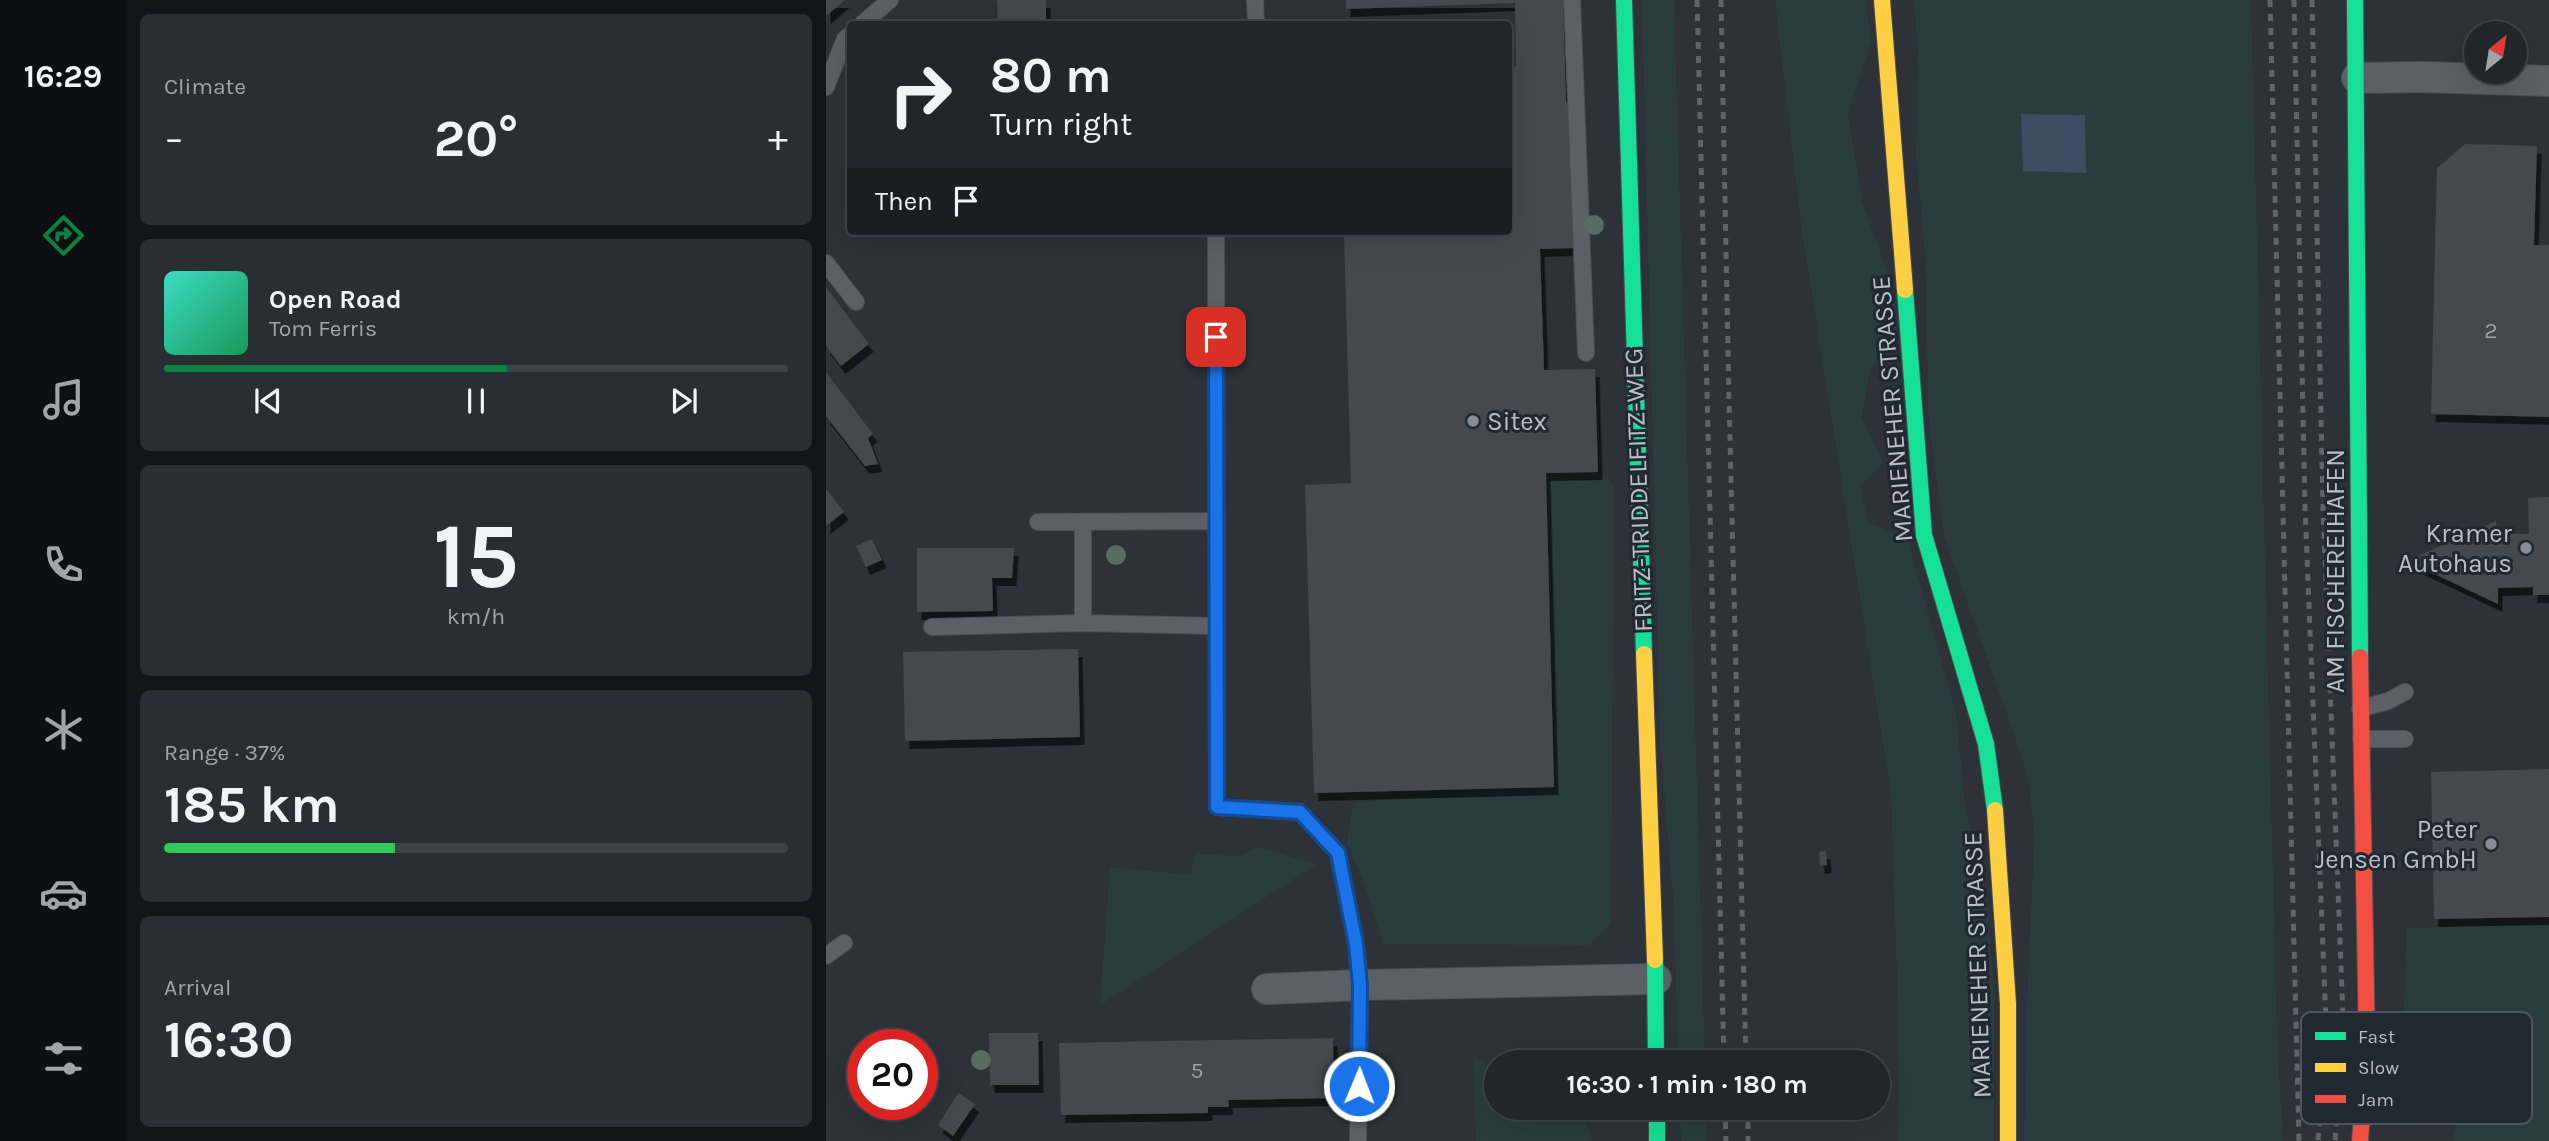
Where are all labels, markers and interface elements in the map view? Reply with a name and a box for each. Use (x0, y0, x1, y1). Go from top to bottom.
north arrow (2464, 21, 2527, 84)
map controls (2464, 21, 2527, 84)
text: 80 m (990, 47, 1112, 104)
icon: right (875, 49, 966, 140)
text: 16:29 (24, 58, 102, 95)
text: Climate (164, 73, 246, 100)
text: Turn right (990, 106, 1132, 143)
text: 20° (434, 108, 518, 169)
text: − (164, 116, 184, 161)
text: + (768, 116, 788, 161)
icon: arrive (947, 182, 985, 220)
text: Then (875, 186, 933, 217)
icon: directions (39, 211, 88, 260)
street label: MARIENEHER STRASSE (1865, 275, 1920, 543)
text: Open Road (269, 284, 402, 315)
pin (1186, 307, 1246, 367)
text: Tom Ferris (269, 315, 377, 342)
house number: 2 (2484, 317, 2498, 344)
icon: arrive (1197, 318, 1235, 356)
street label: FRITZ-TRIDDELFITZ-WEG (1618, 347, 1659, 633)
icon: music (39, 375, 88, 424)
icon: previous (249, 382, 287, 420)
icon: pause (457, 382, 495, 420)
icon: next (665, 382, 703, 420)
place label: Sitex (1487, 406, 1547, 437)
marker: Sitex (1465, 413, 1481, 429)
street label: AM FISCHEREIHAFEN (2320, 449, 2351, 693)
text: 15 (433, 504, 519, 610)
place label: Kramer Autohaus (2398, 518, 2513, 579)
icon: phone (39, 540, 88, 589)
marker: Kramer Autohaus (2518, 540, 2534, 556)
text: km/h (447, 603, 505, 630)
icon: climate (39, 705, 88, 754)
text: Range · 37% (164, 739, 286, 766)
text: 185 km (164, 774, 340, 835)
place label: Peter Jensen GmbH (2315, 814, 2478, 875)
street label: MARIENEHER STRASSE (1957, 831, 1998, 1099)
marker: Peter Jensen GmbH (2483, 836, 2499, 852)
icon: car (39, 869, 88, 918)
text: Arrival (164, 974, 231, 1001)
text: 16:30 (164, 1009, 293, 1070)
legend (2301, 1012, 2532, 1124)
text: Fast (2358, 1026, 2395, 1048)
speed limit sign: 20 (847, 1029, 938, 1120)
icon: filters (39, 1034, 88, 1083)
position arrow (1322, 1049, 1396, 1123)
house number: 5 (1191, 1057, 1203, 1084)
text: Slow (2358, 1057, 2399, 1079)
text: 16:30 · 1 min · 180 m (1566, 1069, 1808, 1100)
text: Jam (2358, 1089, 2394, 1111)

